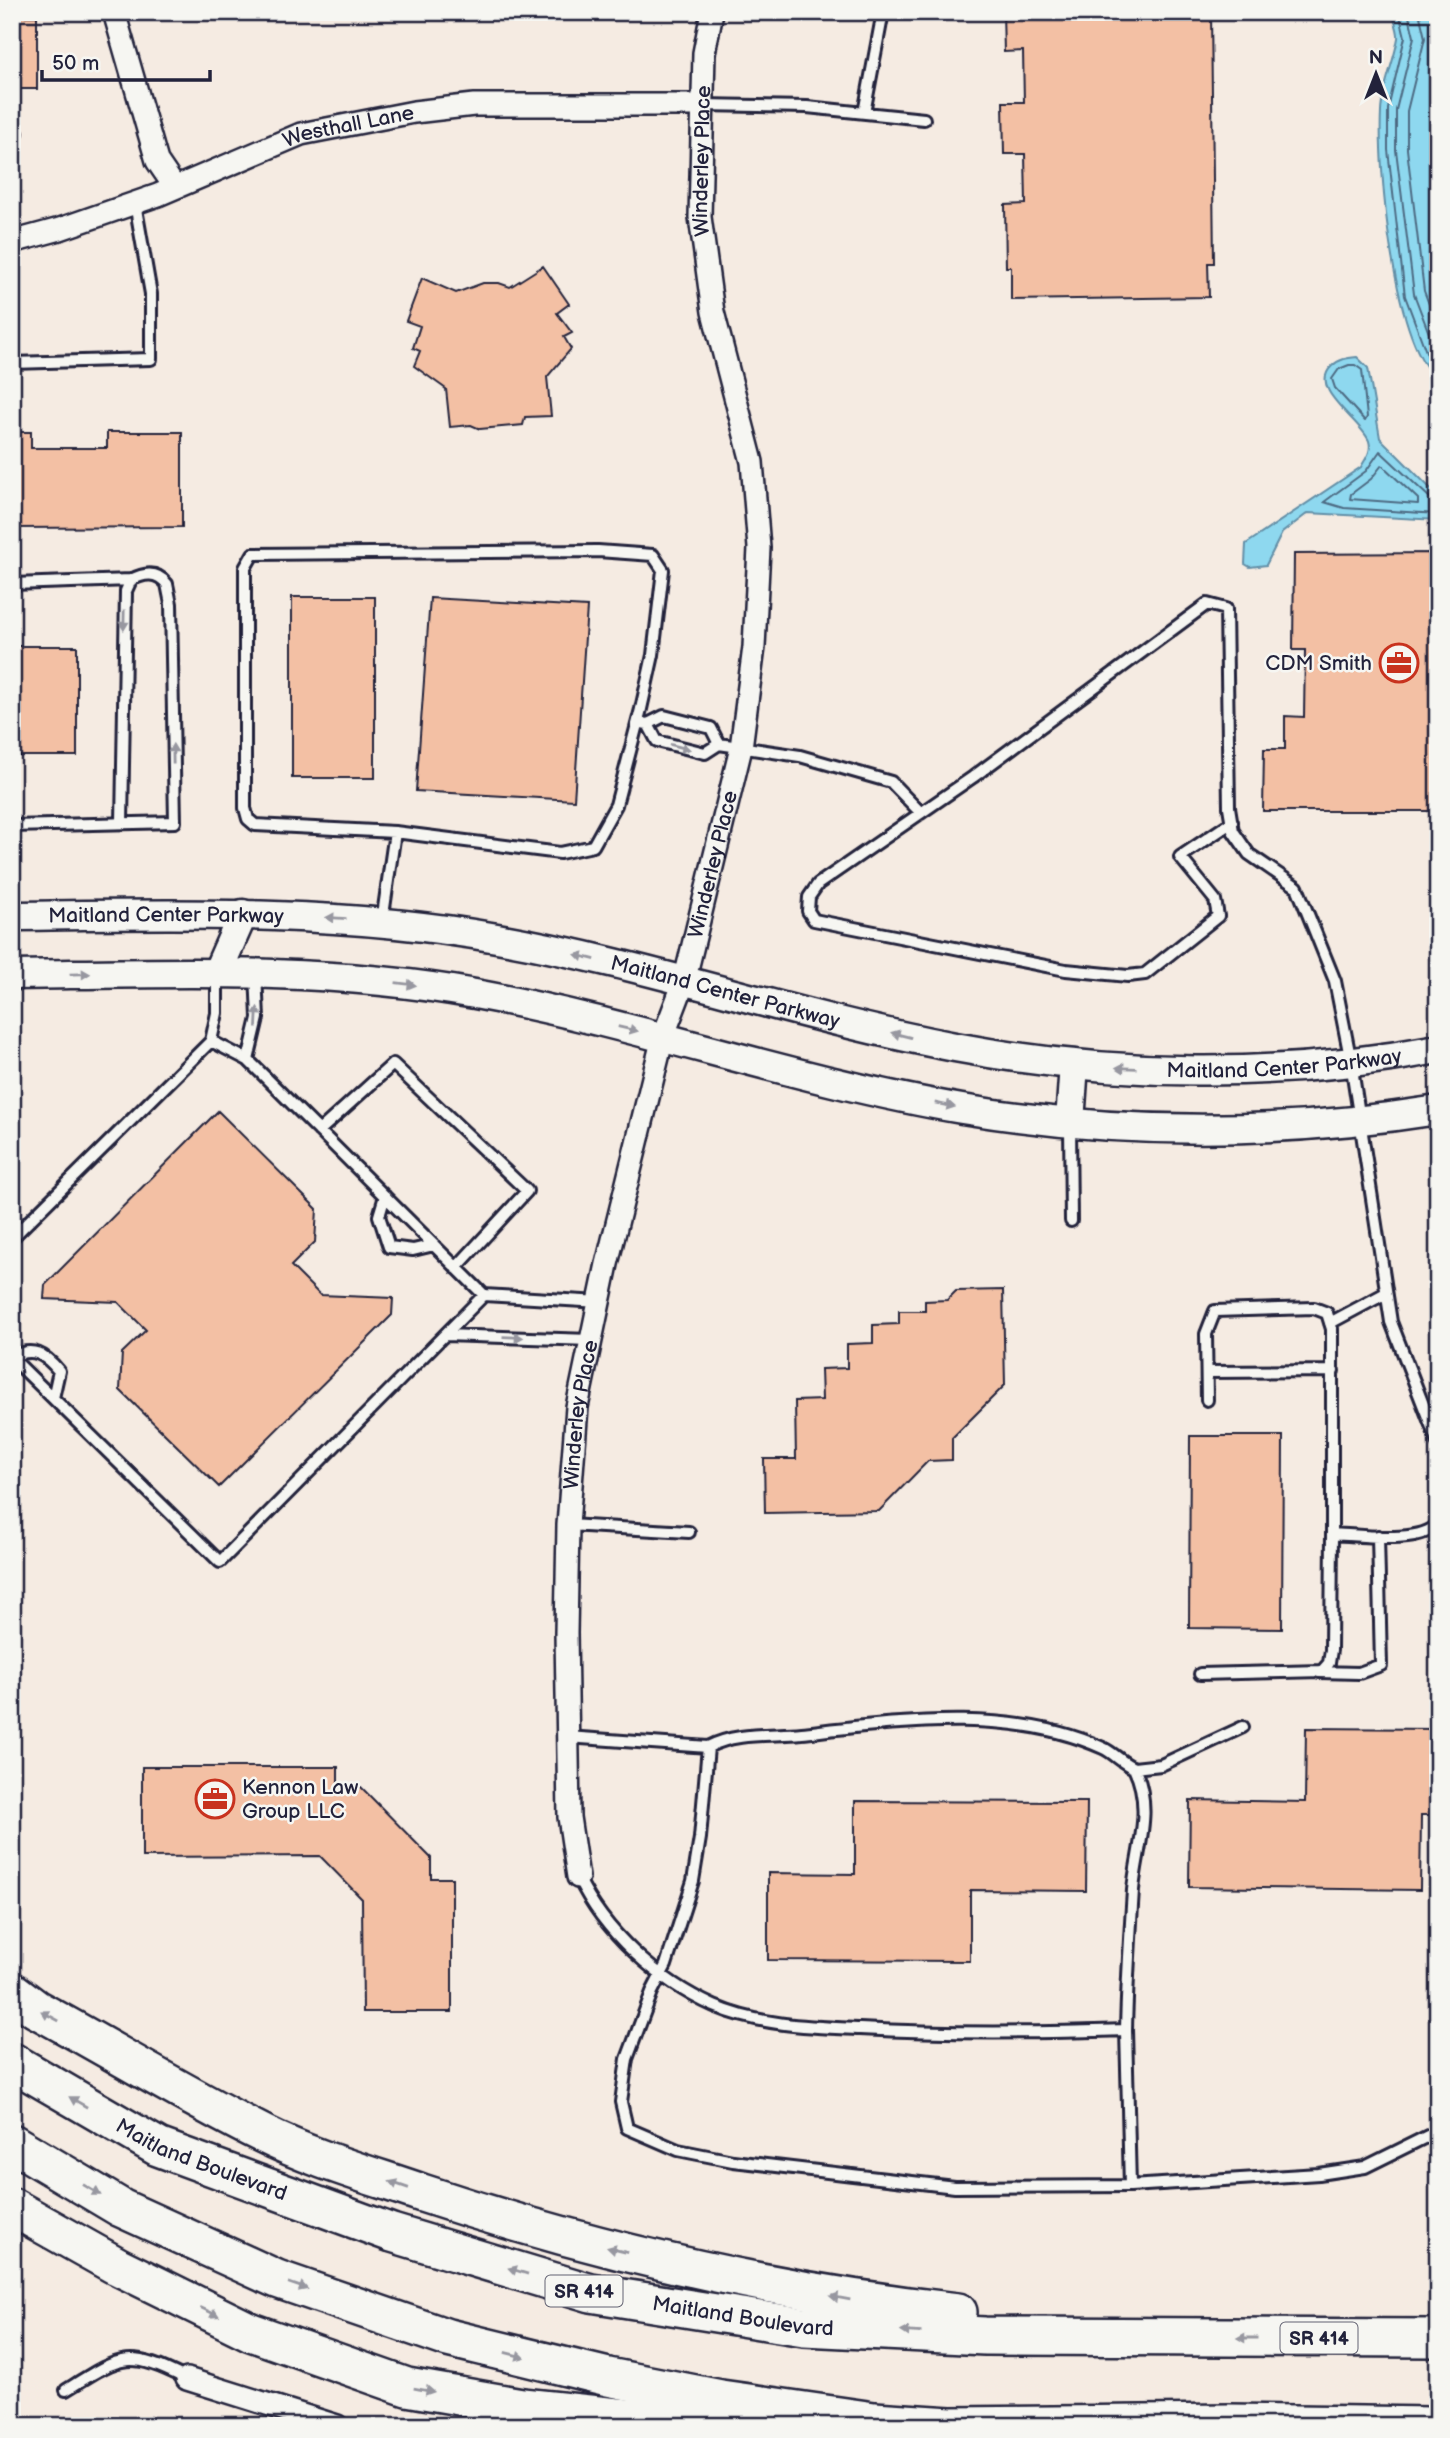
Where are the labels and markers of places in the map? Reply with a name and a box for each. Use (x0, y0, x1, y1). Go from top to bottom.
office icon: CDM Smith (1378, 642, 1420, 684)
place label: CDM Smith (1265, 651, 1372, 676)
place label: Kennon Law Group LLC (242, 1775, 358, 1824)
office icon: Kennon Law Group LLC (194, 1778, 236, 1820)

